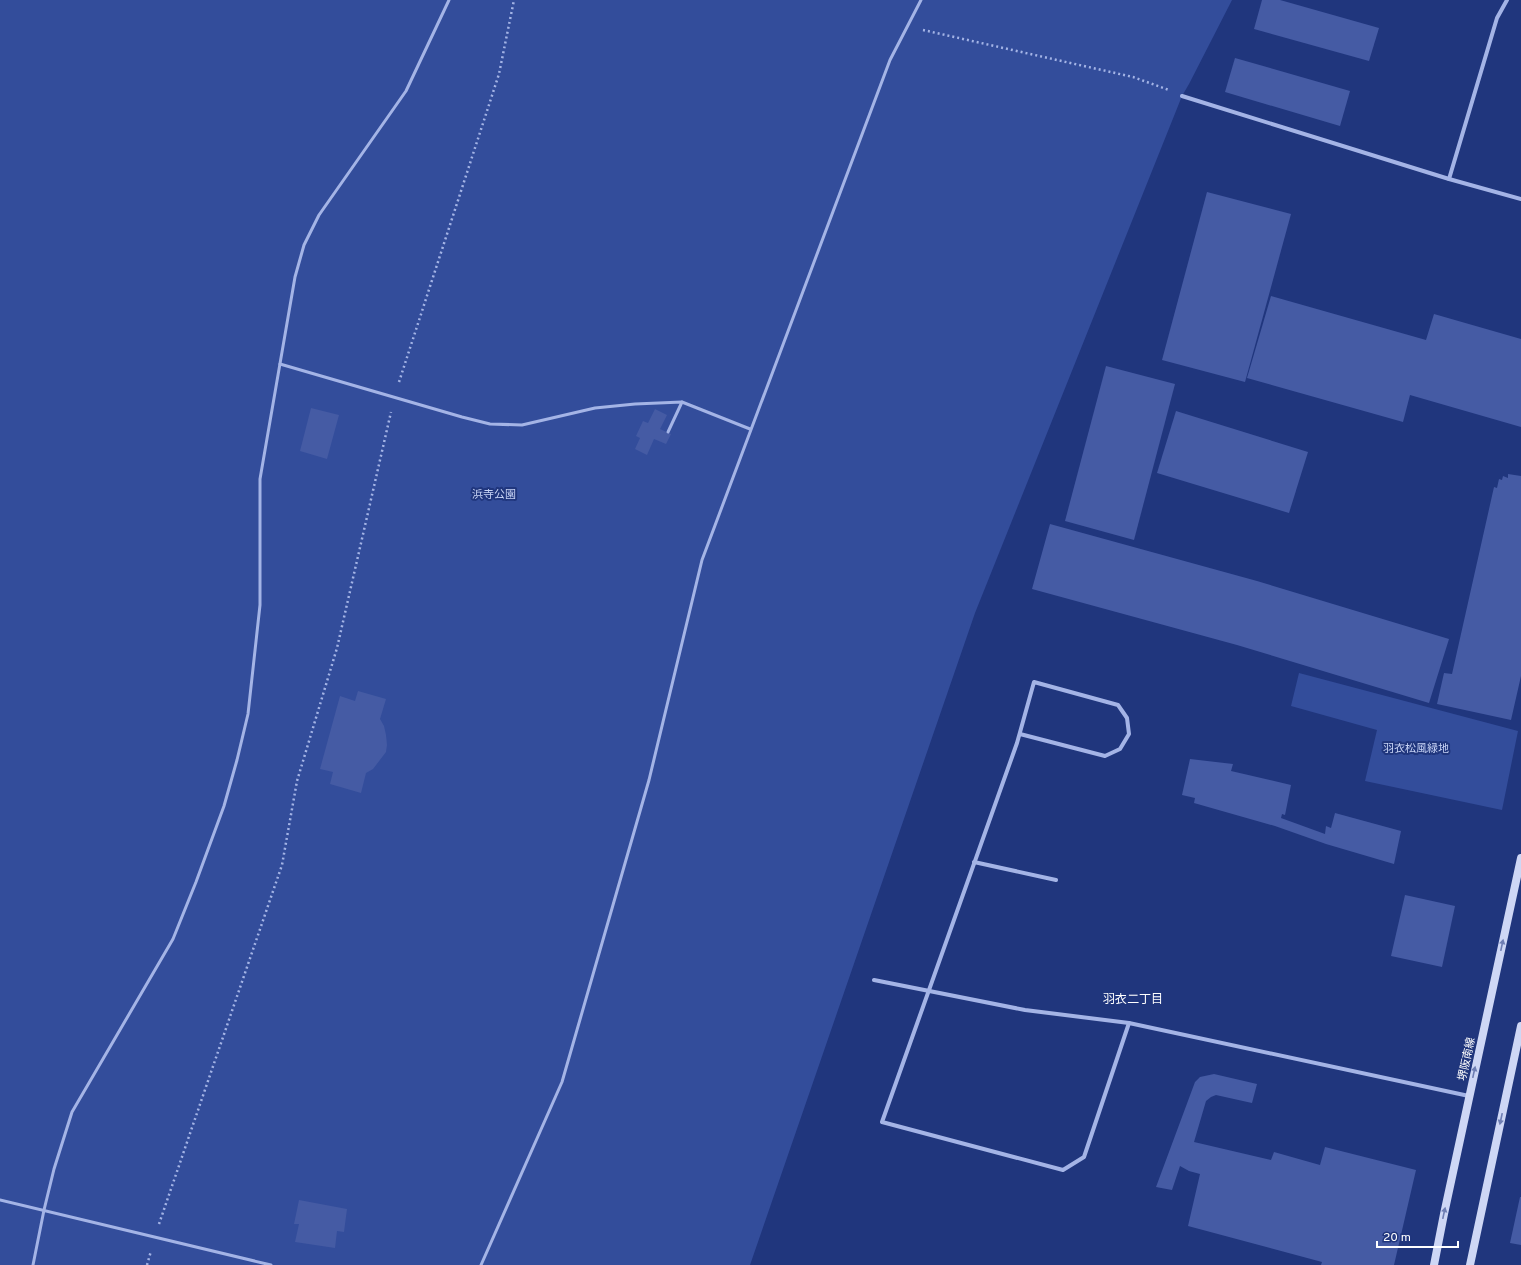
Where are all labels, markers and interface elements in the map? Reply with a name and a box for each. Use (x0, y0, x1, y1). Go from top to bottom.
park label: 浜寺公園 (472, 488, 516, 502)
park label: 羽衣松風緑地 (1383, 742, 1449, 756)
one-way arrow (1499, 939, 1505, 951)
district label: 羽衣二丁目 (1103, 992, 1163, 1008)
street label: 堺阪南線 (1456, 1036, 1478, 1082)
one-way arrow (1472, 1066, 1478, 1078)
one-way arrow (1498, 1112, 1504, 1125)
one-way arrow (1441, 1207, 1447, 1219)
scale bar (1377, 1223, 1458, 1249)
text: 20 m (1383, 1230, 1411, 1246)

